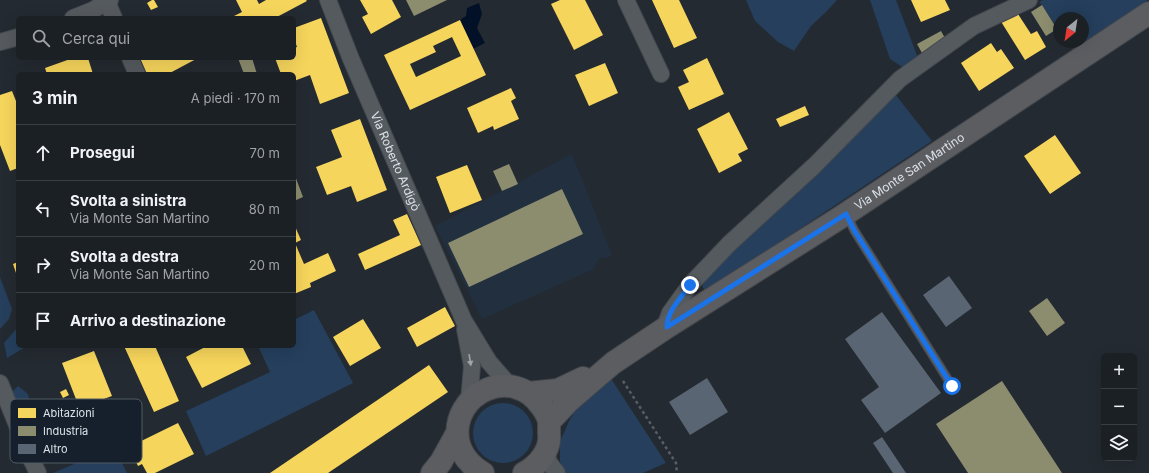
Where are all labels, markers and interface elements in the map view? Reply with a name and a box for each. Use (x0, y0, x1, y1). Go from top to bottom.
north arrow (1053, 12, 1089, 48)
search box (16, 16, 296, 60)
icon: search (30, 27, 52, 49)
text: Cerca qui (62, 29, 130, 48)
text: 3 min (32, 88, 78, 108)
text: A piedi · 170 m (191, 90, 280, 106)
street label: Via Roberto Ardigò (368, 109, 424, 213)
street label: Via Monte San Martino (851, 129, 967, 213)
icon: ahead (32, 142, 54, 164)
text: Prosegui (70, 143, 135, 162)
text: 70 m (250, 145, 280, 161)
text: Svolta a sinistra (70, 191, 187, 210)
icon: left (32, 198, 54, 220)
text: 80 m (249, 201, 280, 217)
text: Via Monte San Martino (70, 210, 210, 226)
text: Svolta a destra (70, 247, 179, 266)
icon: right (32, 254, 54, 276)
text: 20 m (249, 257, 280, 273)
text: Via Monte San Martino (70, 266, 210, 282)
route end (681, 276, 699, 294)
icon: arrive (32, 310, 54, 332)
text: Arrivo a destinazione (70, 311, 226, 330)
map controls (1101, 353, 1137, 461)
button: + (1101, 353, 1137, 389)
one-way arrow (468, 354, 474, 366)
route start (943, 377, 961, 395)
button: − (1101, 389, 1137, 425)
legend (10, 399, 142, 463)
text: Abitazioni (43, 406, 94, 420)
text: Industria (43, 424, 88, 438)
button: layers (1101, 425, 1137, 461)
text: Altro (43, 442, 68, 456)

